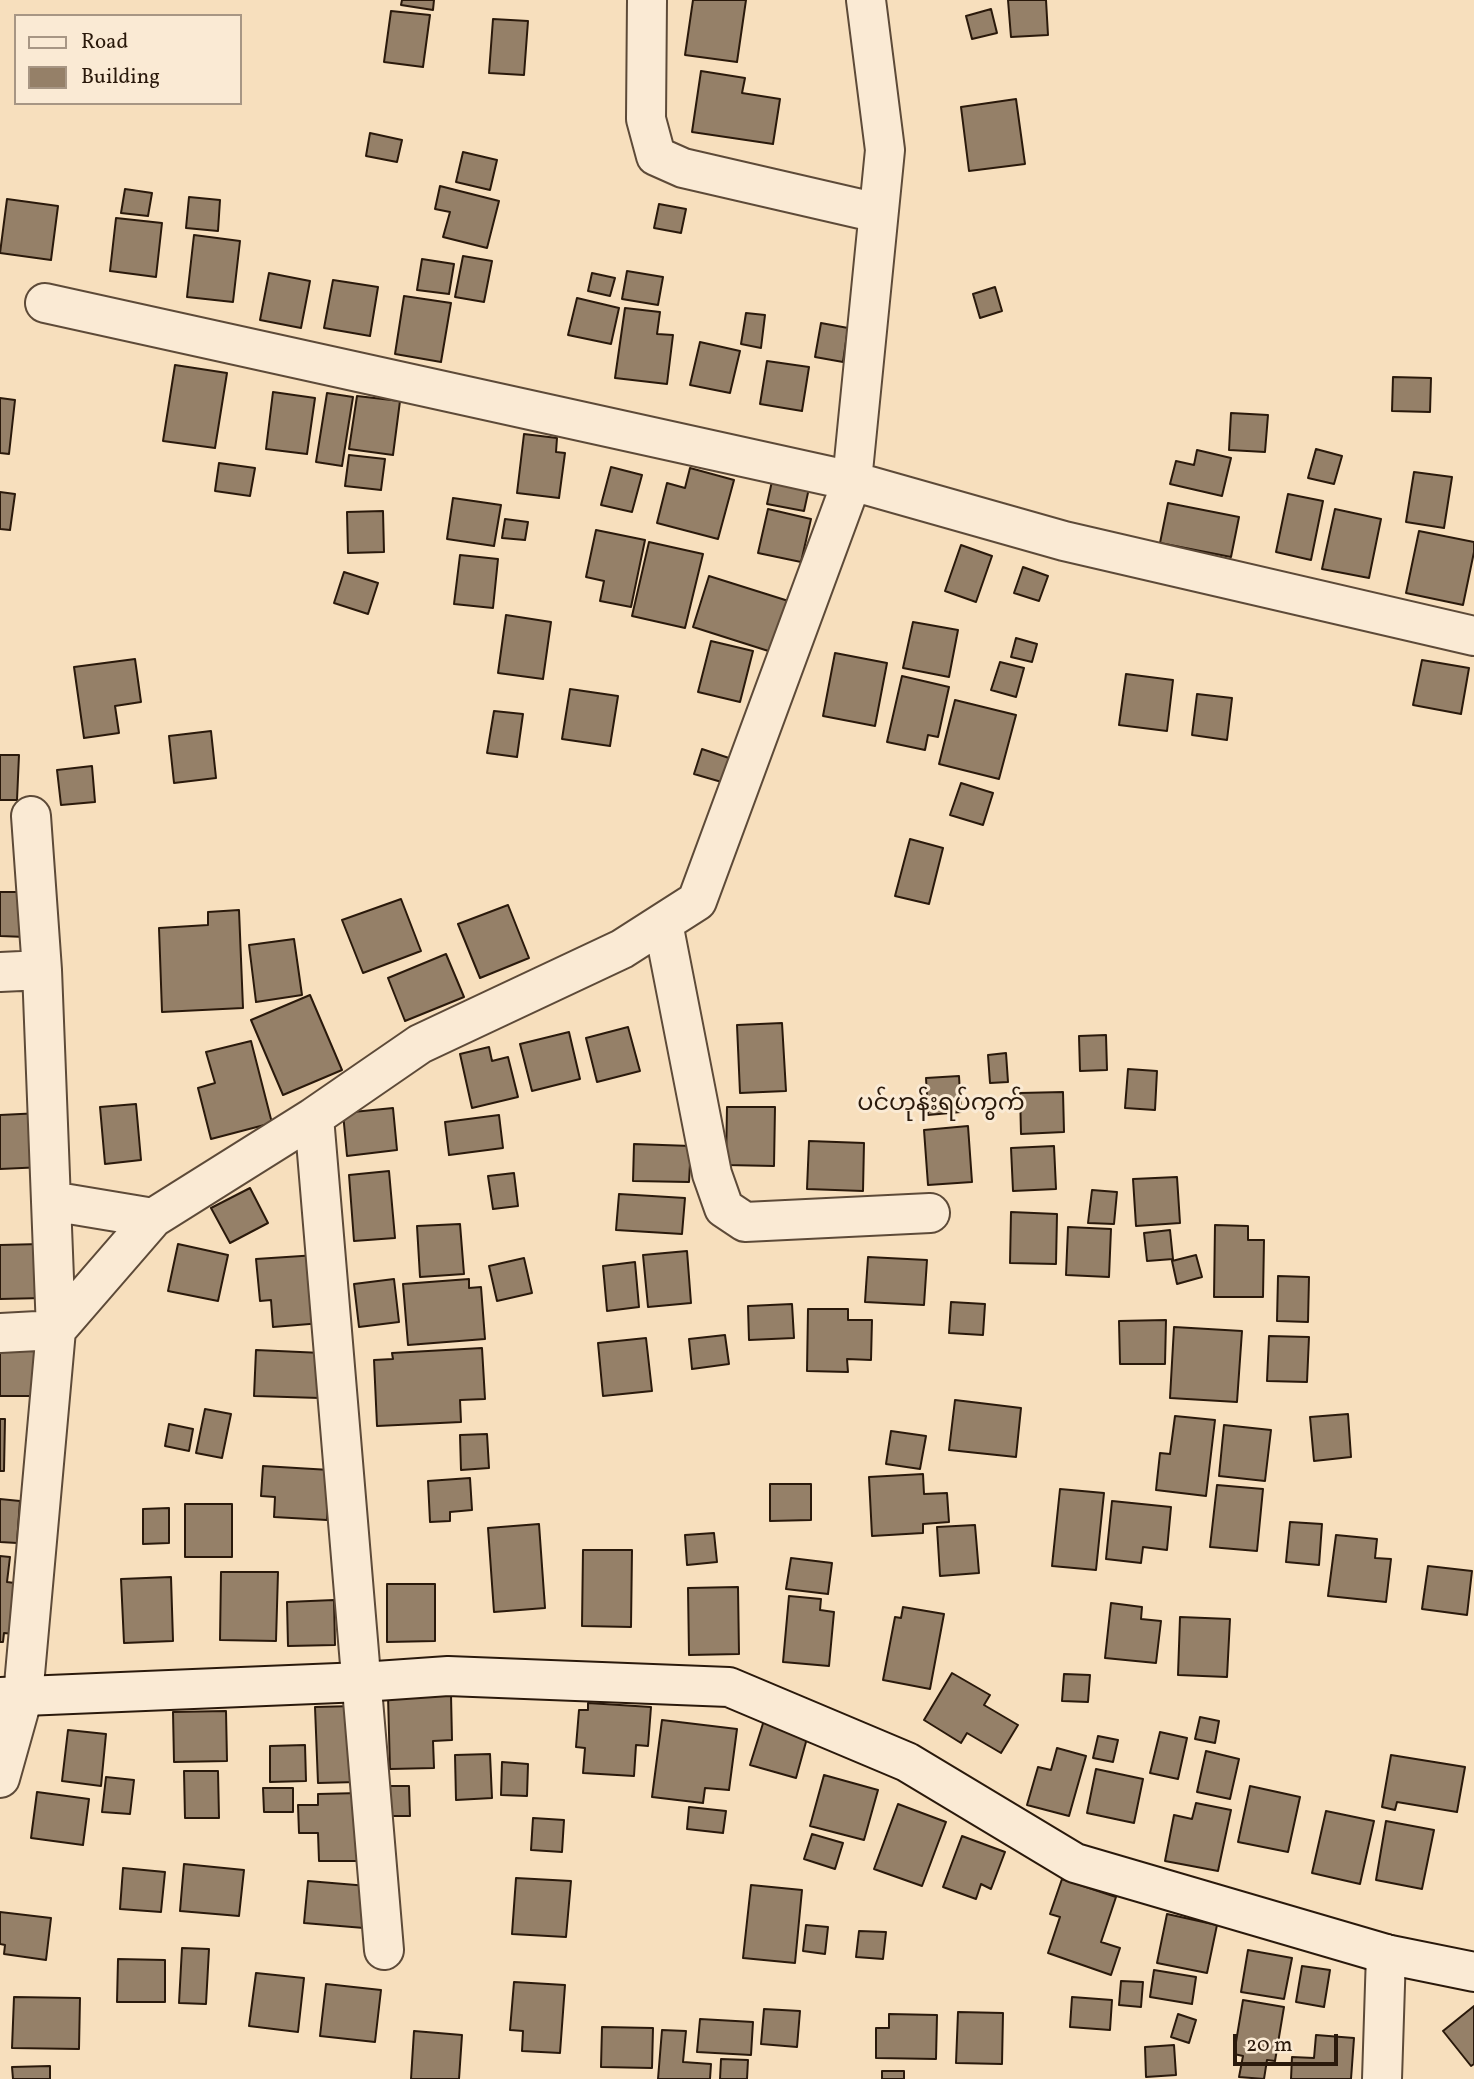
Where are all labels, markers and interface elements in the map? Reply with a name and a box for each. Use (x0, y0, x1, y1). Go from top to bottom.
legend (14, 14, 242, 105)
text: Road (81, 28, 128, 57)
text: Building (81, 63, 160, 92)
district label: ပင်ဟုန်းရပ်ကွက် (857, 1092, 1025, 1120)
scale bar (1236, 2020, 1341, 2064)
text: 20 m (1246, 2031, 1292, 2060)

